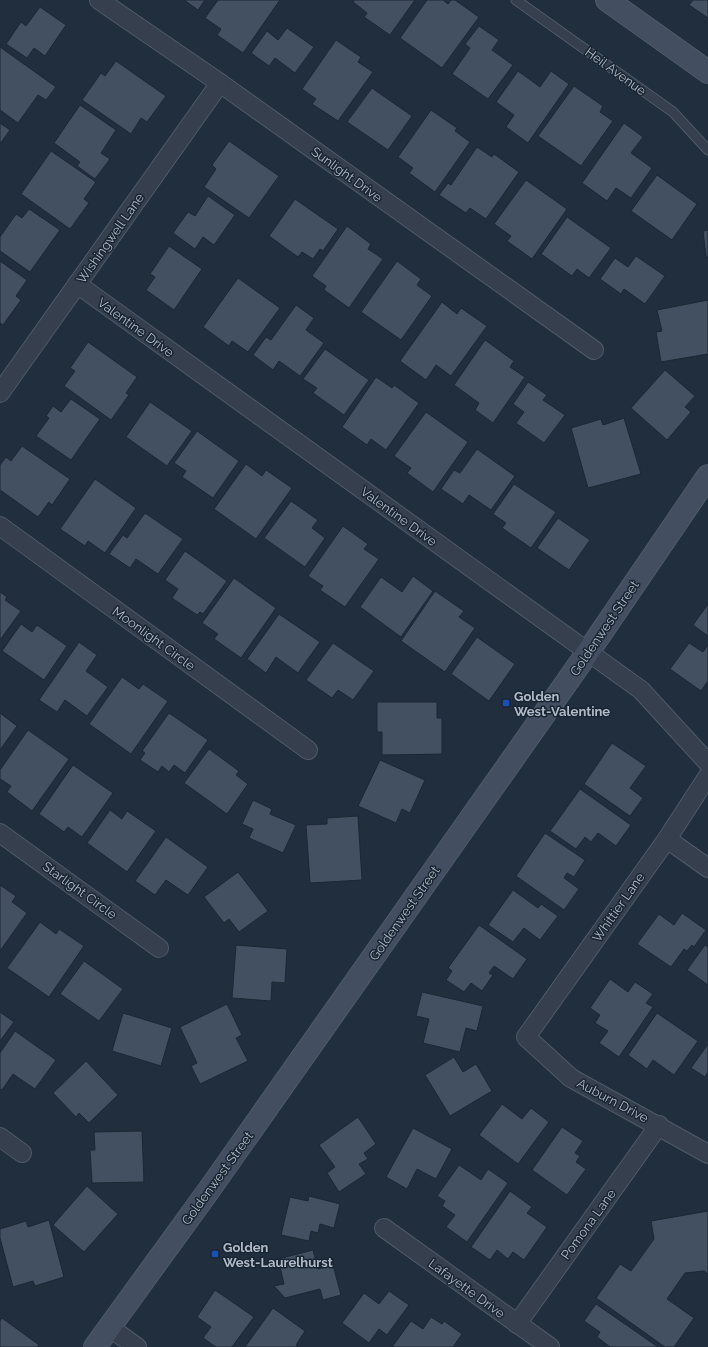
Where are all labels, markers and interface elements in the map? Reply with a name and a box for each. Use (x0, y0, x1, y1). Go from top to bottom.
street label: Heil Avenue (582, 44, 649, 99)
street label: Sunlight Drive (308, 144, 385, 205)
street label: Wishingwell Lane (74, 190, 147, 286)
street label: Valentine Drive (95, 295, 177, 360)
street label: Valentine Drive (358, 484, 440, 549)
street label: Goldenwest Street (567, 577, 642, 679)
street label: Moonlight Circle (110, 603, 198, 674)
place label: Golden West-Valentine (514, 689, 610, 719)
marker: Golden West-Valentine (501, 698, 511, 708)
street label: Starlight Circle (40, 859, 120, 922)
street label: Goldenwest Street (366, 863, 443, 963)
street label: Whittier Lane (589, 870, 648, 945)
street label: Auburn Drive (575, 1075, 651, 1126)
street label: Goldenwest Street (179, 1128, 257, 1228)
street label: Pomona Lane (558, 1186, 619, 1262)
place label: Golden West-Laurelhurst (223, 1240, 333, 1270)
marker: Golden West-Laurelhurst (210, 1249, 220, 1259)
street label: Lafayette Drive (426, 1256, 508, 1321)

